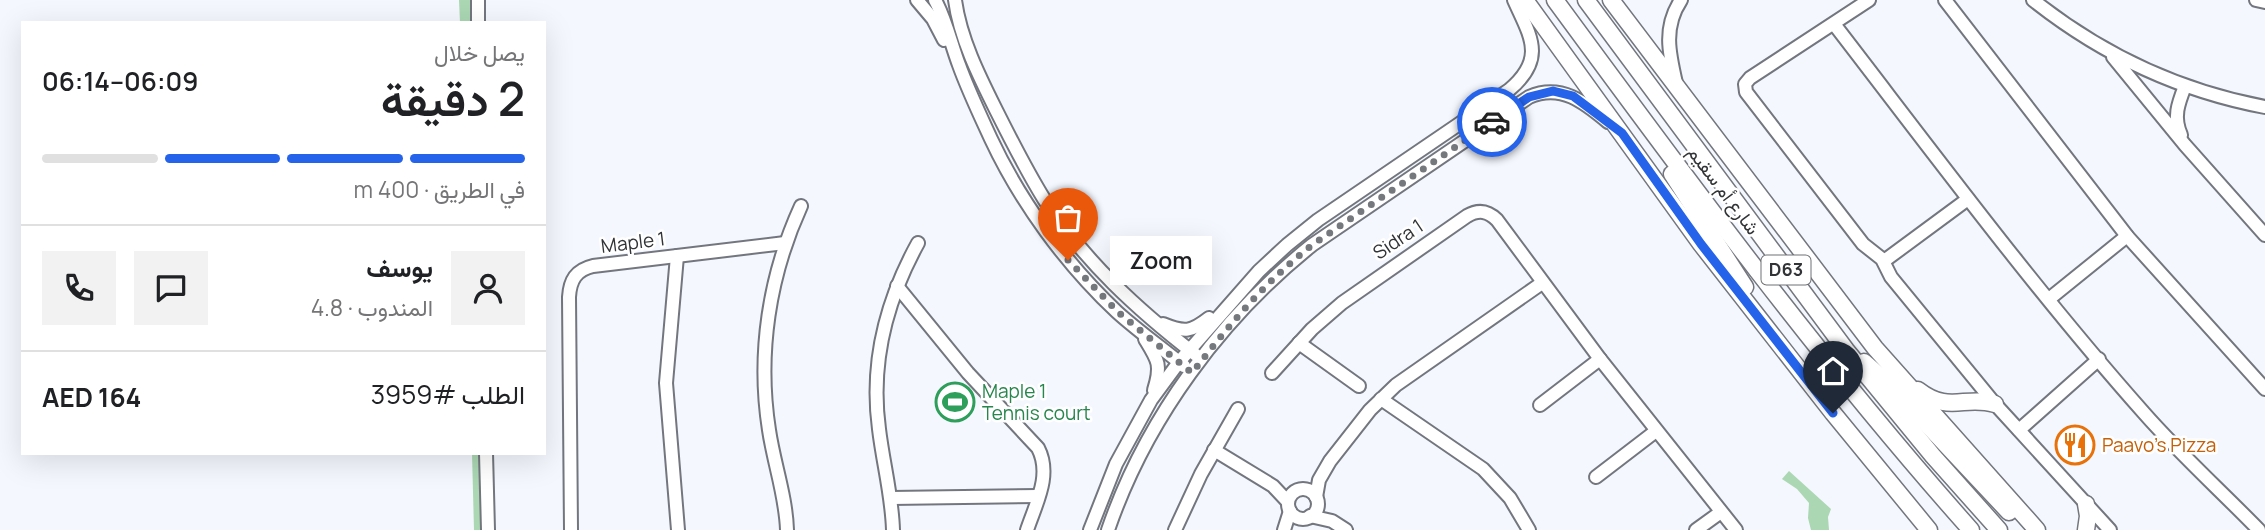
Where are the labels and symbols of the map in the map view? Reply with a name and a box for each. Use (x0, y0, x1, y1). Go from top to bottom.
courier (1457, 87, 1527, 157)
street label: شارع أم سقيم (1682, 140, 1766, 240)
pin (1038, 188, 1098, 260)
street label: Sidra 1 (1368, 213, 1428, 265)
street label: Maple 1 (599, 225, 667, 259)
callout: Zoom (1110, 236, 1212, 284)
road number: D63 (1762, 256, 1810, 284)
pin (1803, 341, 1863, 413)
place label: Maple 1 Tennis court (982, 378, 1091, 426)
sports icon: Maple 1 Tennis court (934, 381, 976, 423)
restaurant icon: Paavo's Pizza (2054, 424, 2096, 466)
place label: Paavo's Pizza (2102, 432, 2216, 458)

